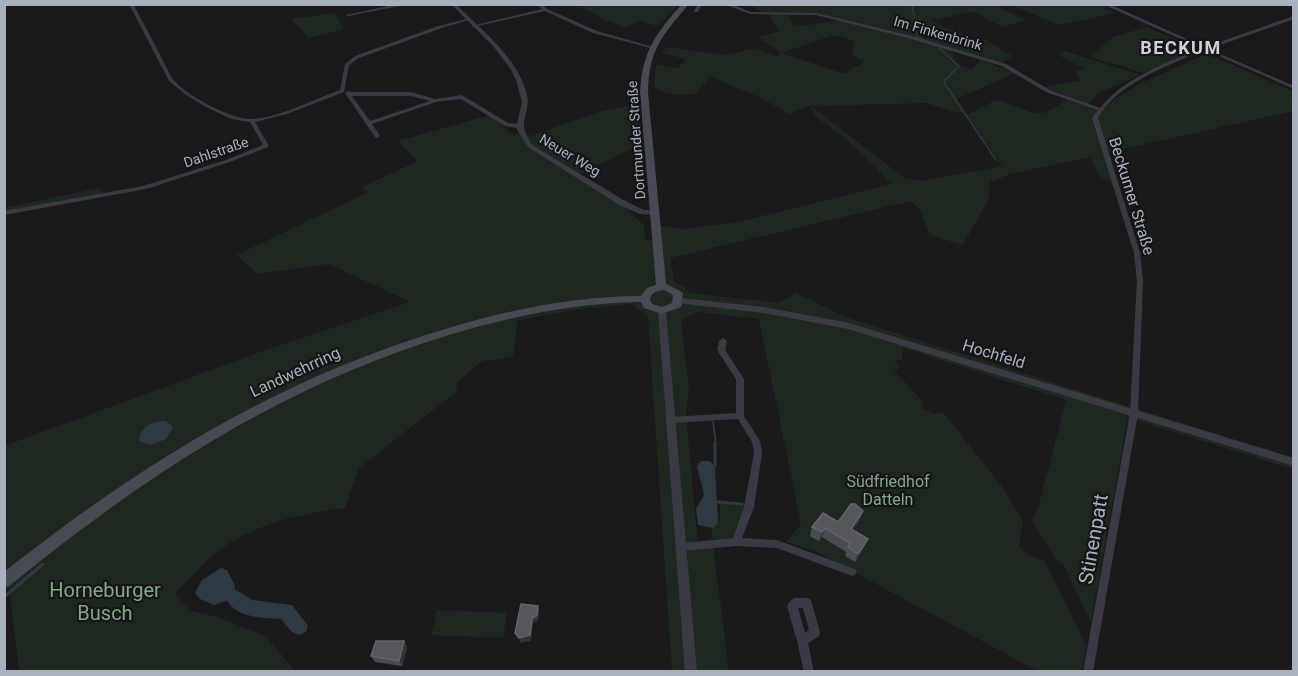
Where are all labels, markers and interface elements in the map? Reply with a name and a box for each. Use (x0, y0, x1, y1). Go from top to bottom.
street label: Im Finkenbrink (892, 13, 985, 54)
district label: BECKUM (1140, 37, 1222, 58)
street label: Dortmunder Straße (624, 80, 648, 200)
street label: Neuer Weg (537, 131, 603, 179)
street label: Dahlstraße (181, 133, 251, 171)
street label: Beckumer Straße (1105, 135, 1159, 257)
street label: Hochfeld (960, 335, 1028, 373)
street label: Landwehrring (247, 343, 343, 401)
park label: Südfriedhof Datteln (846, 472, 930, 509)
street label: Stinenpatt (1073, 492, 1113, 586)
park label: Horneburger Busch (49, 578, 161, 625)

